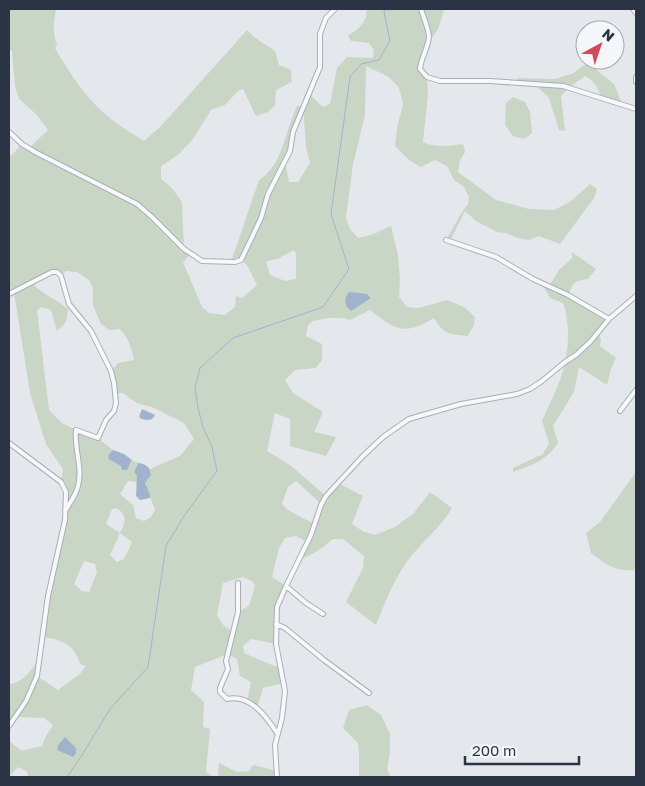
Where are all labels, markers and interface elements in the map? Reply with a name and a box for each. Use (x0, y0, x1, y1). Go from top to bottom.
north arrow (575, 20, 625, 70)
text: N (599, 25, 618, 45)
scale bar (465, 734, 579, 766)
text: 200 m (472, 741, 516, 759)

